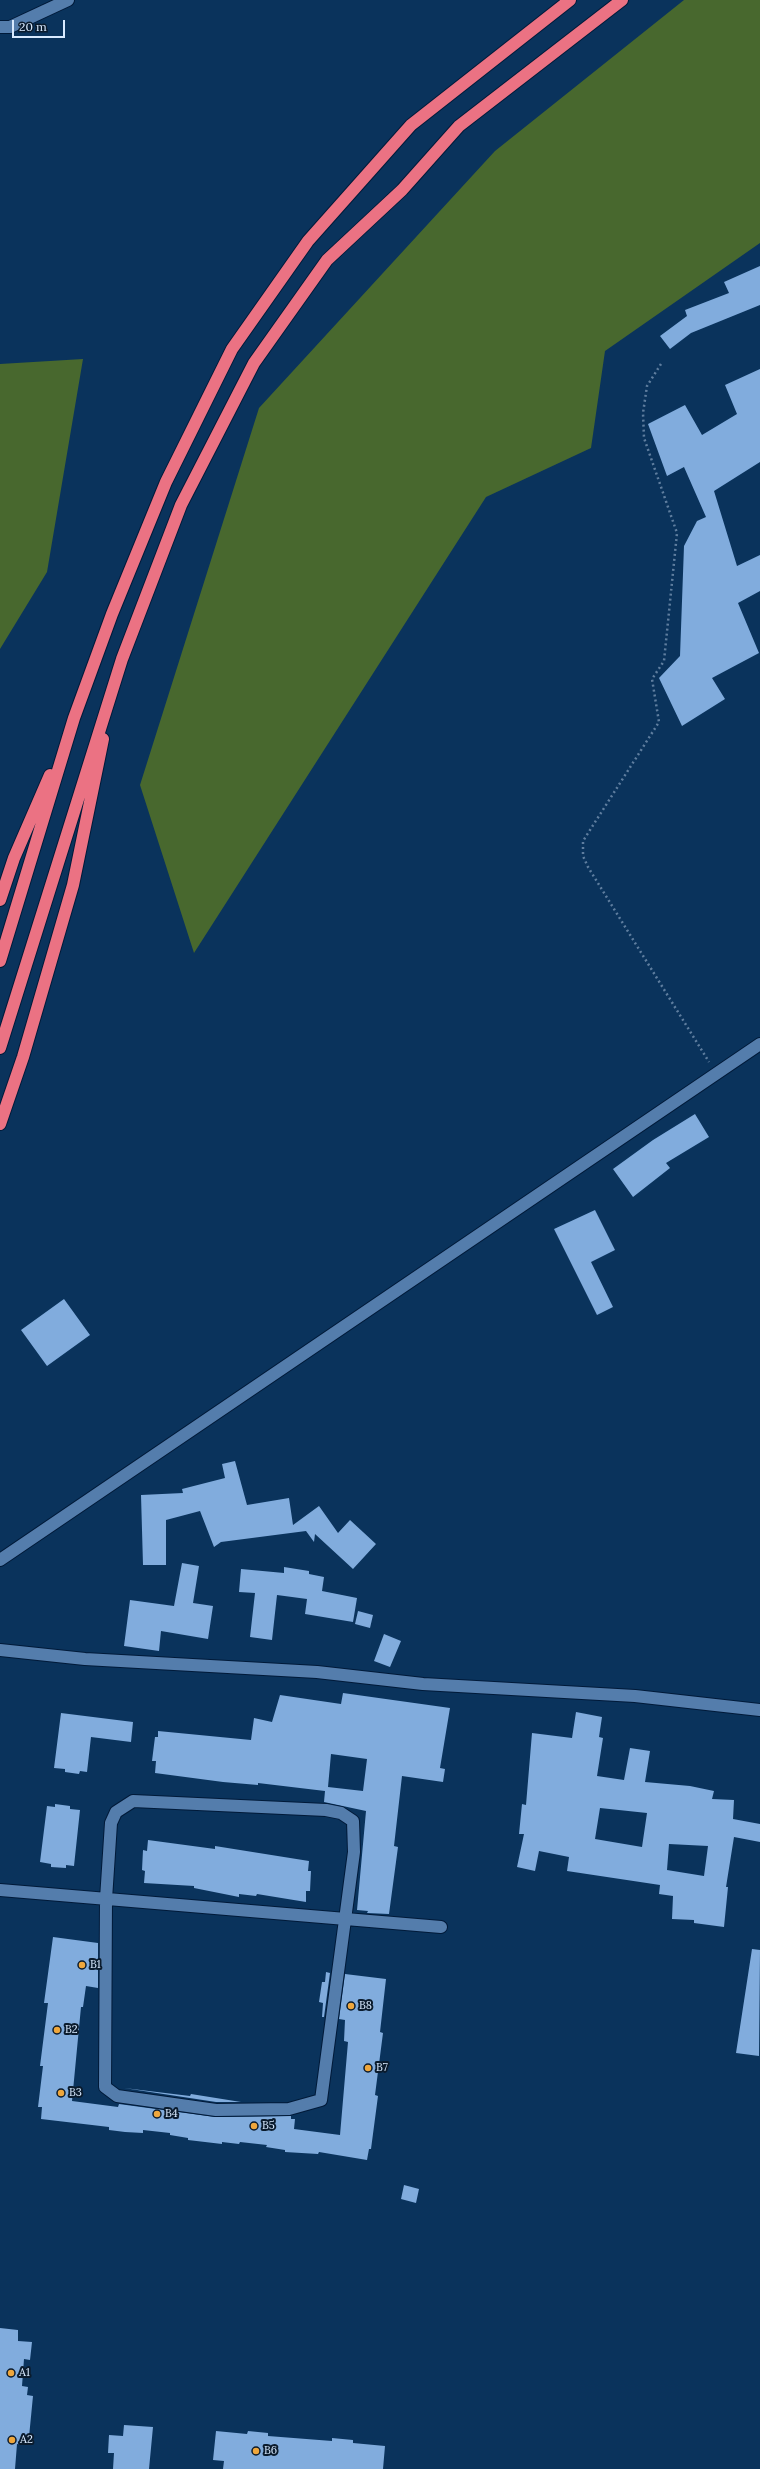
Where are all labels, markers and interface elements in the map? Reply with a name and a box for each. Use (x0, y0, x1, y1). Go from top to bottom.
scale bar (14, 12, 67, 38)
text: 20 m (19, 19, 47, 34)
place label: B1 (90, 1958, 101, 1972)
marker: B1 (77, 1960, 87, 1970)
place label: B8 (359, 1999, 372, 2013)
marker: B8 (346, 2001, 356, 2011)
place label: B2 (65, 2023, 78, 2037)
marker: B2 (52, 2025, 62, 2035)
place label: B7 (376, 2061, 388, 2075)
marker: B7 (363, 2063, 373, 2073)
place label: B3 (69, 2086, 82, 2100)
marker: B3 (56, 2088, 66, 2098)
place label: B4 (165, 2107, 178, 2121)
marker: B4 (152, 2109, 162, 2119)
place label: B5 (262, 2119, 275, 2133)
marker: B5 (249, 2121, 259, 2131)
place label: A1 (19, 2366, 30, 2380)
marker: A1 (6, 2368, 16, 2378)
place label: A2 (20, 2433, 33, 2447)
marker: A2 (7, 2435, 17, 2445)
place label: B6 (264, 2444, 277, 2458)
marker: B6 (251, 2446, 261, 2456)

